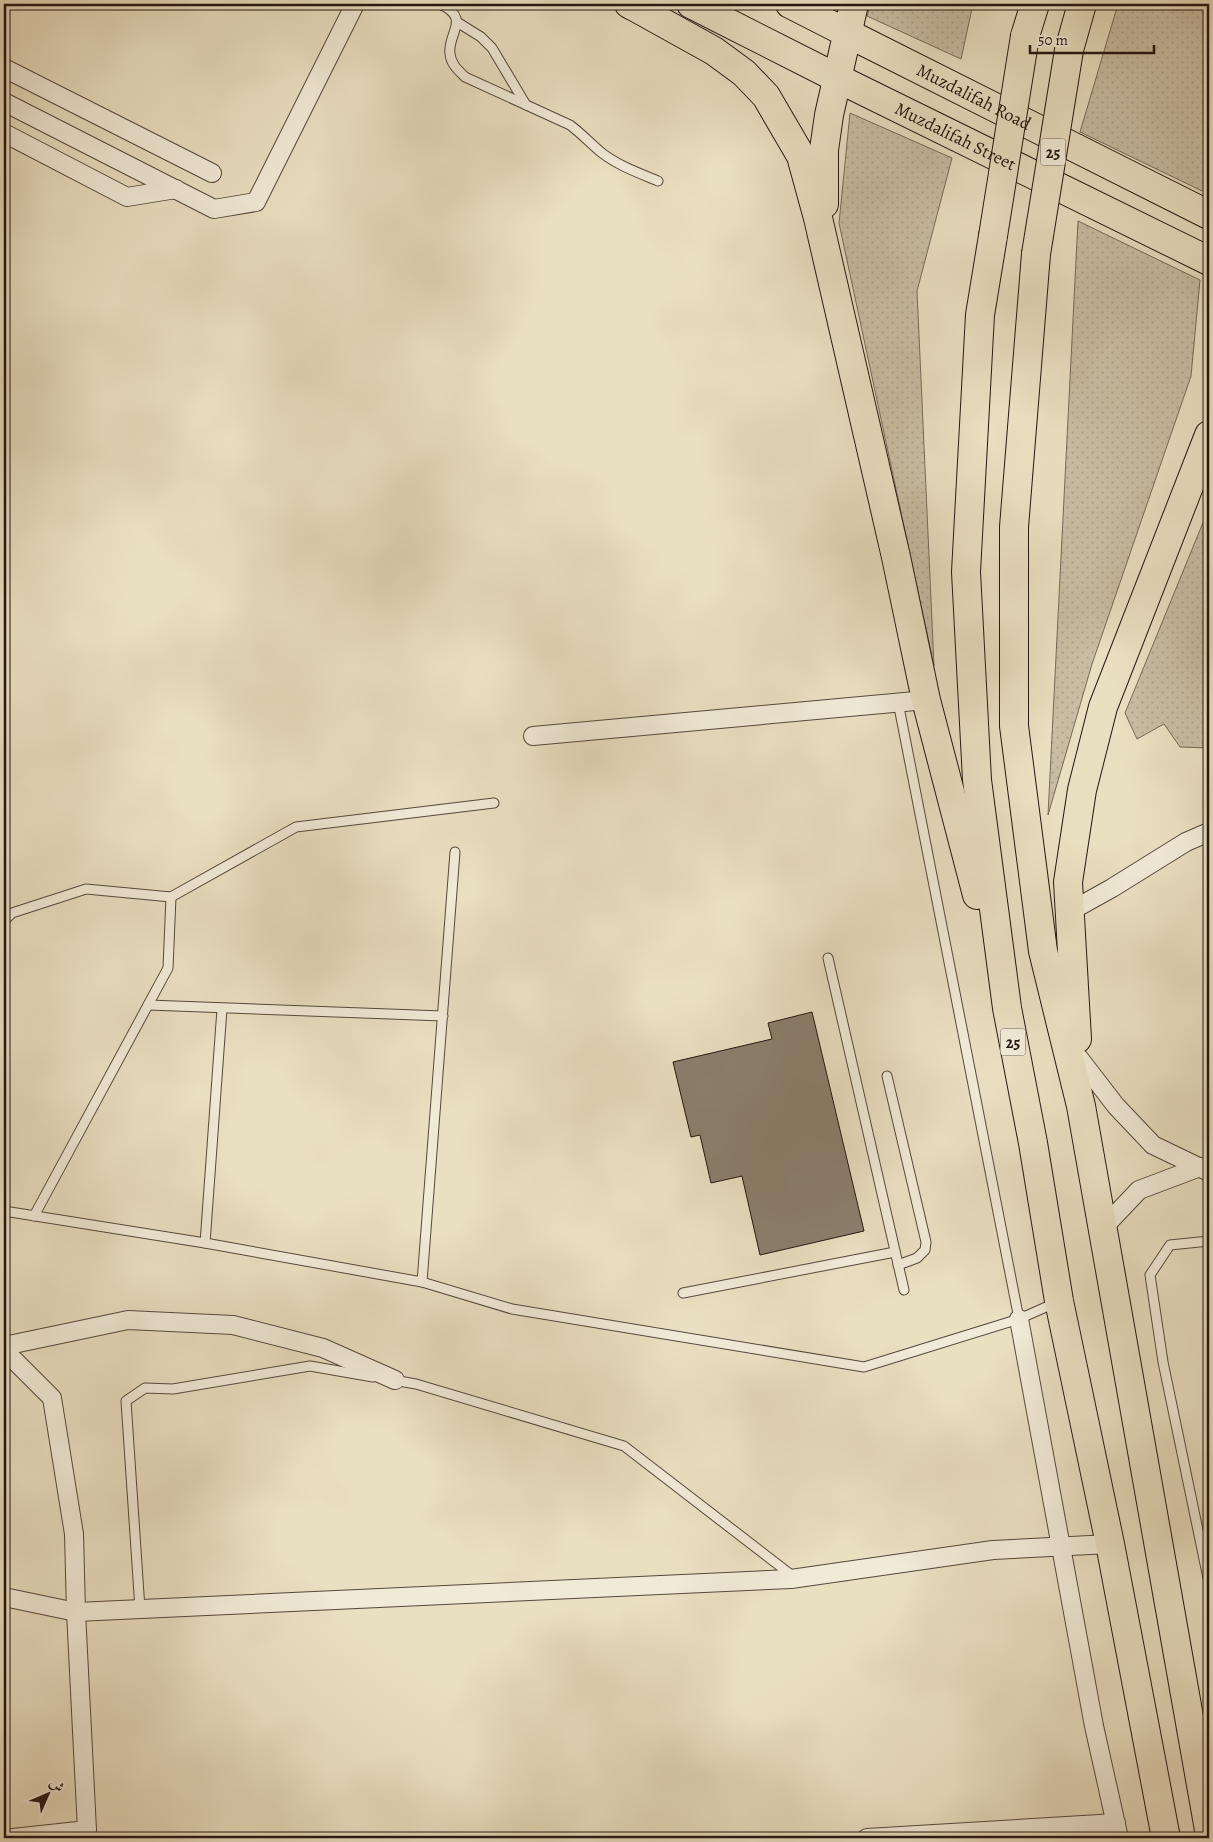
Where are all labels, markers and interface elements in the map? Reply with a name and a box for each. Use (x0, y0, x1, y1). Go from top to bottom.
scale bar (1030, 22, 1154, 54)
text: 50 m (1038, 30, 1068, 50)
street label: Muzdalifah Road (912, 58, 1036, 136)
street label: Muzdalifah Street (891, 96, 1020, 176)
road number: 25 (1040, 138, 1066, 166)
road number: 25 (1000, 1028, 1026, 1056)
north arrow (22, 1770, 72, 1820)
text: ش (45, 1774, 69, 1797)

